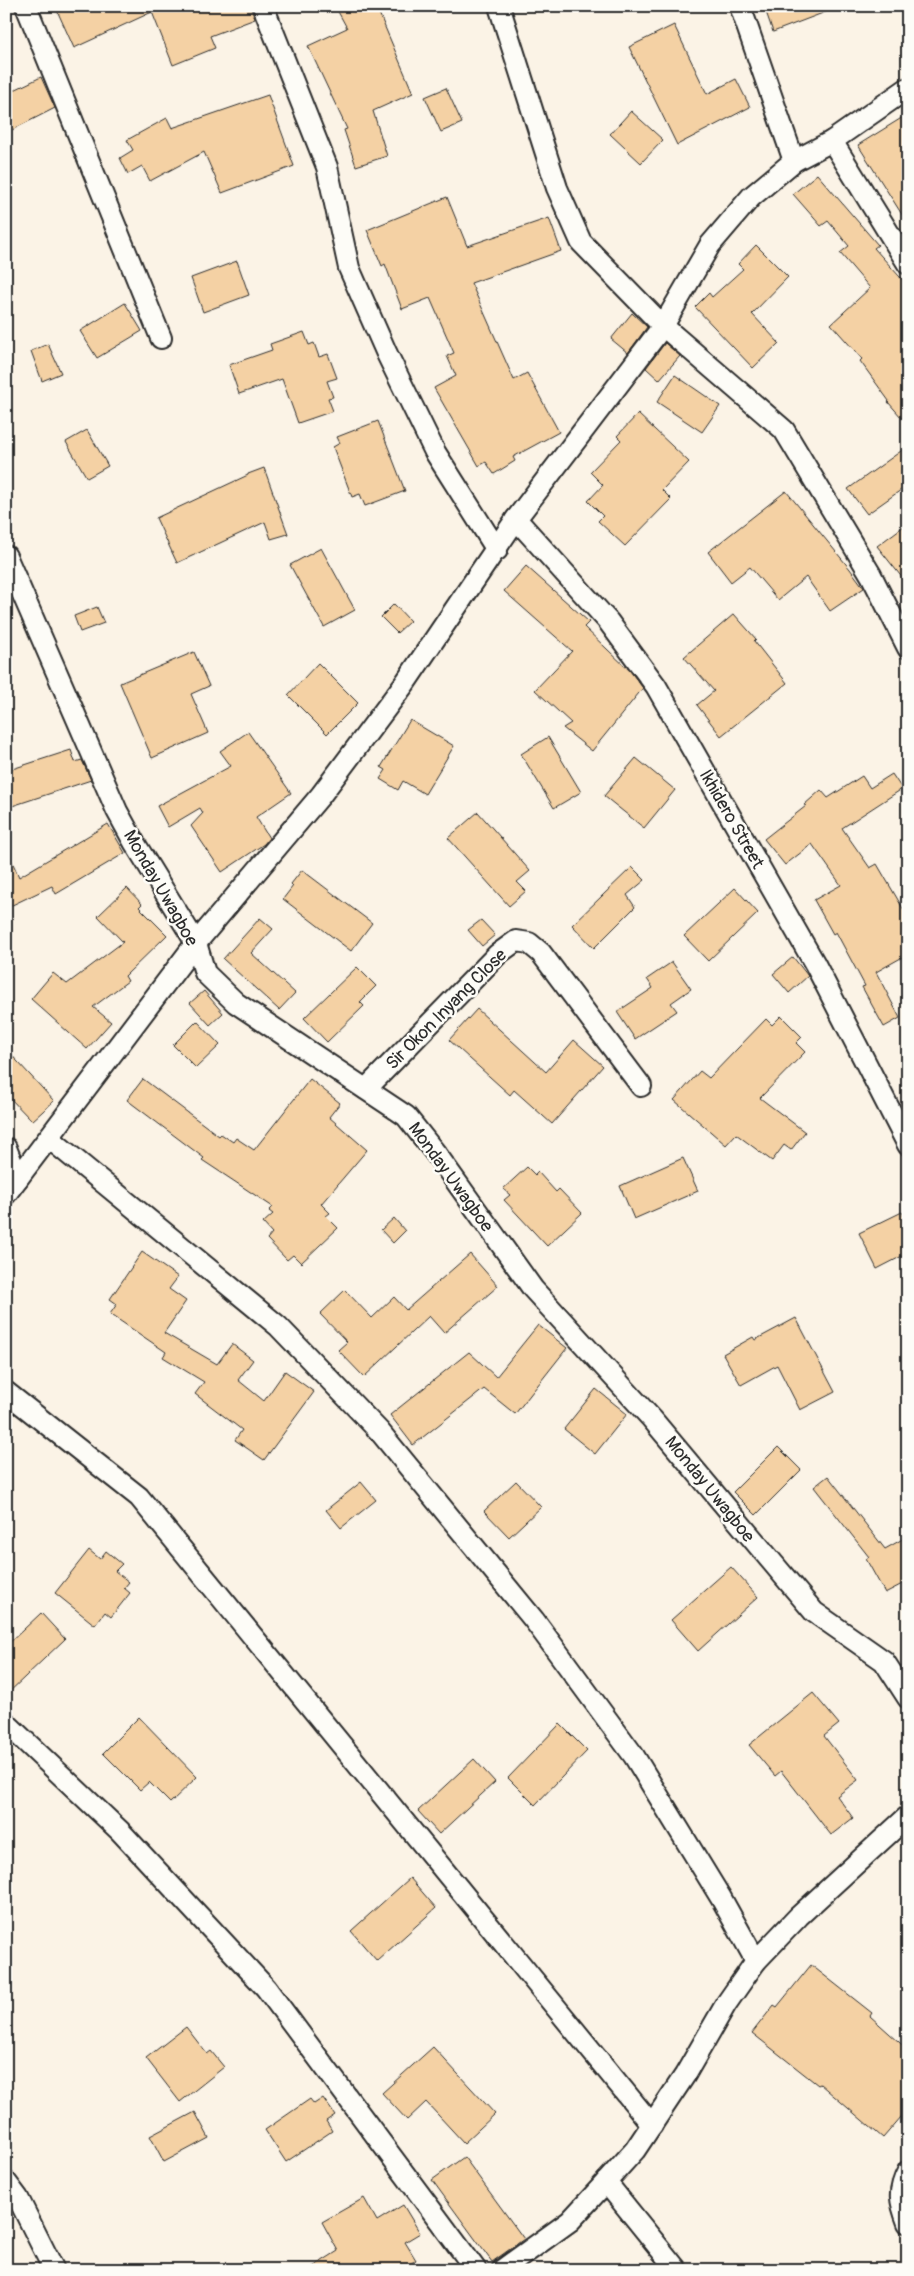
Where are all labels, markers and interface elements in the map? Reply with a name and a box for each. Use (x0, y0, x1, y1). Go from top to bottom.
street label: Ikhidero Street (694, 766, 770, 874)
street label: Monday Uwagboe (118, 826, 203, 951)
street label: Sir Okon Inyang Close (381, 944, 512, 1075)
street label: Monday Uwagboe (403, 1118, 498, 1237)
street label: Monday Uwagboe (660, 1431, 760, 1547)

